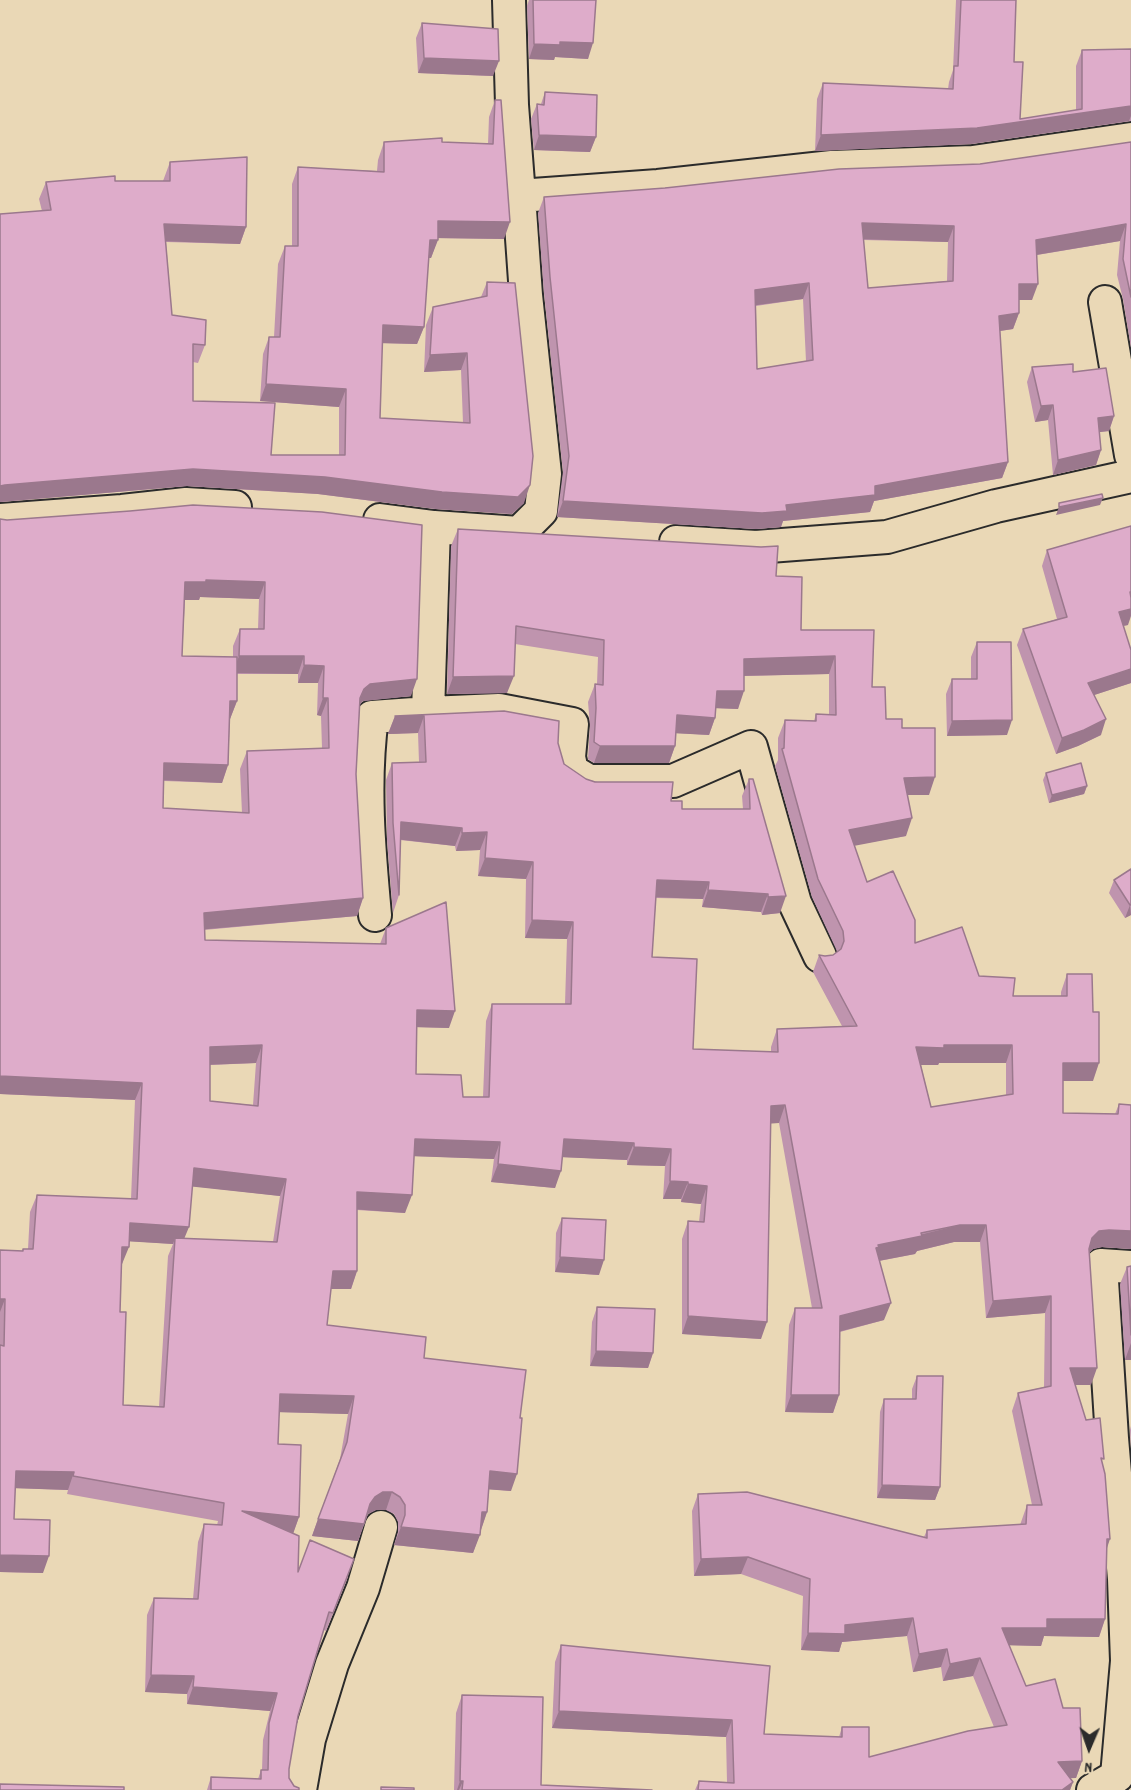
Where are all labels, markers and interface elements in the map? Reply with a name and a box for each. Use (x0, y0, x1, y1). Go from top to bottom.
north arrow (1059, 1718, 1119, 1778)
text: N (1084, 1755, 1093, 1778)

